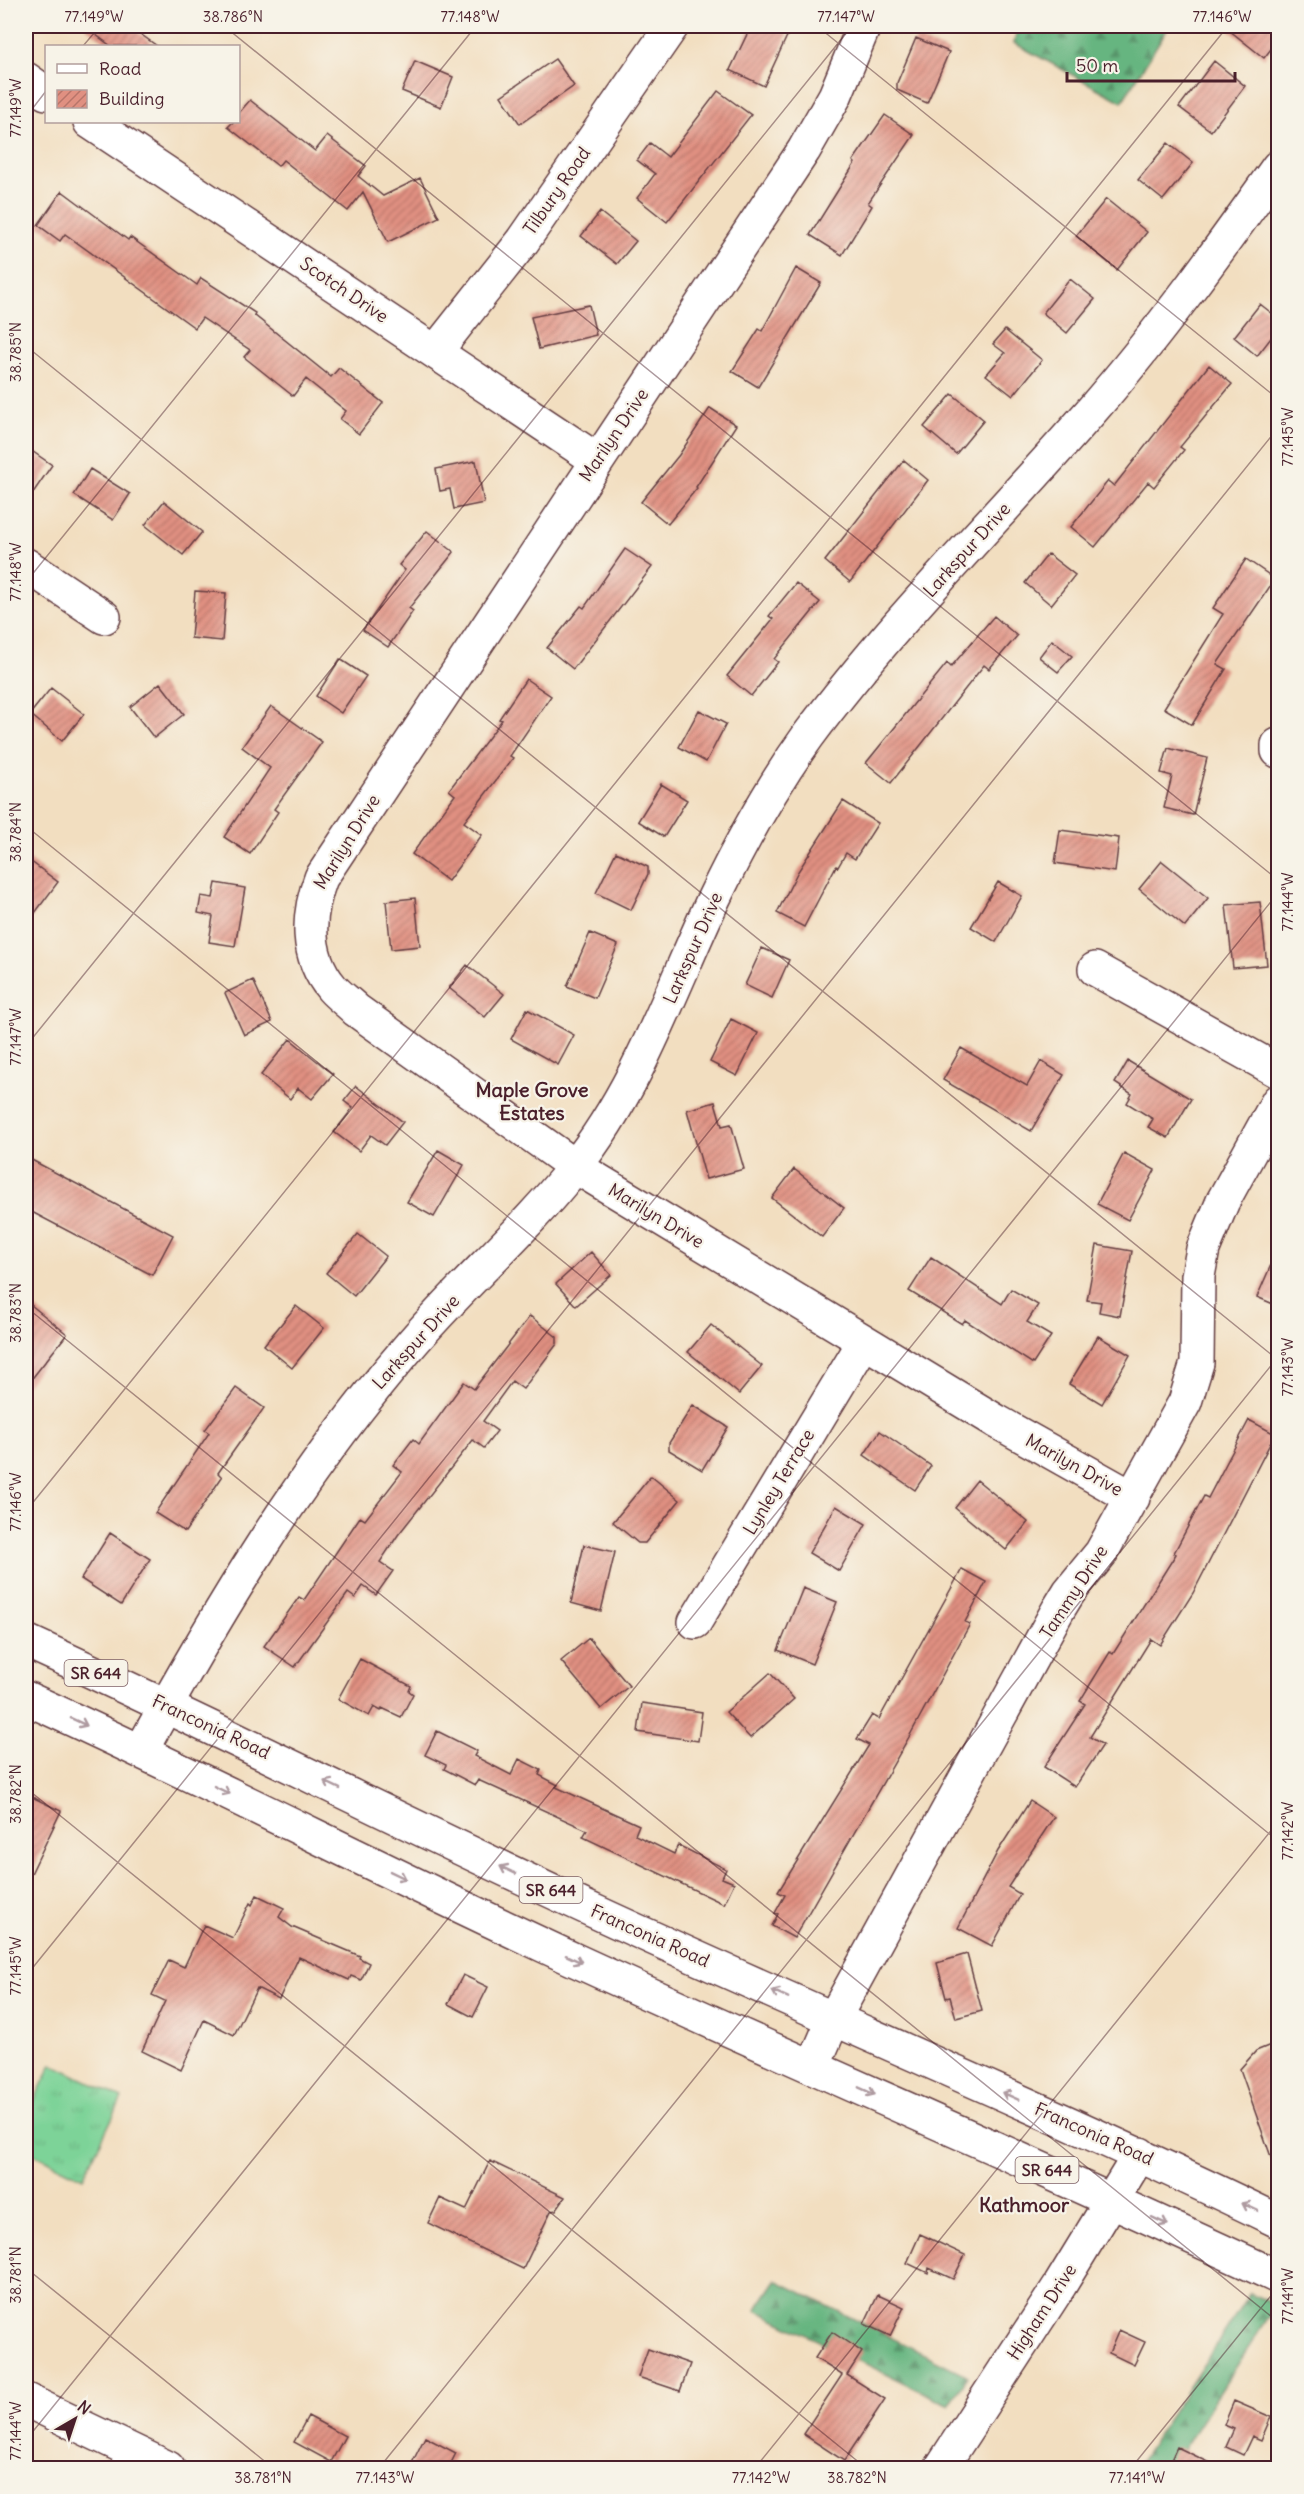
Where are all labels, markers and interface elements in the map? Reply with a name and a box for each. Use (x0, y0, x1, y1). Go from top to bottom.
text: 77.149°W (64, 7, 124, 26)
text: 38.786°N (203, 7, 263, 26)
text: 77.148°W (440, 7, 500, 26)
text: 77.147°W (817, 7, 875, 26)
text: 77.146°W (1192, 7, 1252, 26)
legend (45, 45, 240, 123)
scale bar (1067, 45, 1235, 83)
text: 50 m (1076, 54, 1118, 77)
text: Road (99, 57, 142, 80)
text: 77.149°W (6, 78, 25, 138)
text: Building (99, 87, 164, 110)
street label: Tilbury Road (518, 142, 595, 239)
street label: Scotch Drive (296, 252, 393, 327)
text: 38.785°N (6, 322, 25, 382)
street label: Marilyn Drive (574, 384, 653, 486)
text: 77.145°W (1278, 407, 1297, 467)
street label: Larkspur Drive (918, 498, 1015, 602)
text: 77.148°W (6, 542, 25, 602)
street label: Marilyn Drive (308, 790, 385, 893)
text: 38.784°N (6, 802, 25, 862)
text: 77.144°W (1278, 872, 1297, 932)
street label: Larkspur Drive (658, 888, 727, 1007)
text: 77.147°W (6, 1008, 25, 1066)
district label: Maple Grove Estates (475, 1077, 589, 1125)
street label: Marilyn Drive (604, 1178, 708, 1253)
text: 38.783°N (6, 1283, 25, 1343)
street label: Larkspur Drive (367, 1290, 464, 1394)
text: 77.143°W (1278, 1337, 1297, 1397)
street label: Lynley Terrace (738, 1425, 819, 1539)
street label: Marilyn Drive (1022, 1428, 1127, 1501)
text: 77.146°W (6, 1472, 25, 1532)
street label: Tammy Drive (1035, 1541, 1112, 1643)
road number: SR 644 (64, 1660, 128, 1686)
street label: Franconia Road (149, 1689, 274, 1764)
one-way arrow (69, 1717, 87, 1729)
text: 38.782°N (6, 1764, 25, 1824)
one-way arrow (323, 1779, 341, 1790)
one-way arrow (213, 1785, 231, 1797)
text: 77.142°W (1278, 1801, 1297, 1860)
one-way arrow (499, 1863, 517, 1875)
one-way arrow (389, 1870, 407, 1881)
road number: SR 644 (520, 1877, 582, 1903)
street label: Franconia Road (587, 1899, 714, 1972)
text: 77.145°W (6, 1936, 25, 1996)
one-way arrow (564, 1954, 582, 1966)
one-way arrow (772, 1988, 790, 2000)
one-way arrow (857, 2085, 875, 2097)
one-way arrow (1001, 2090, 1019, 2102)
street label: Franconia Road (1031, 2097, 1158, 2170)
road number: SR 644 (1016, 2157, 1078, 2183)
district label: Kathmoor (979, 2192, 1070, 2217)
one-way arrow (1241, 2200, 1259, 2212)
one-way arrow (1150, 2216, 1168, 2228)
text: 38.781°N (6, 2246, 25, 2304)
street label: Higham Drive (1002, 2259, 1081, 2364)
text: 77.141°W (1278, 2267, 1297, 2324)
north arrow (45, 2389, 105, 2449)
text: N (74, 2396, 95, 2419)
text: 77.144°W (6, 2401, 25, 2461)
text: 38.781°N (234, 2468, 292, 2487)
text: 77.143°W (356, 2468, 415, 2487)
text: 77.142°W (732, 2468, 791, 2487)
text: 38.782°N (827, 2468, 887, 2487)
text: 77.141°W (1109, 2468, 1166, 2487)

